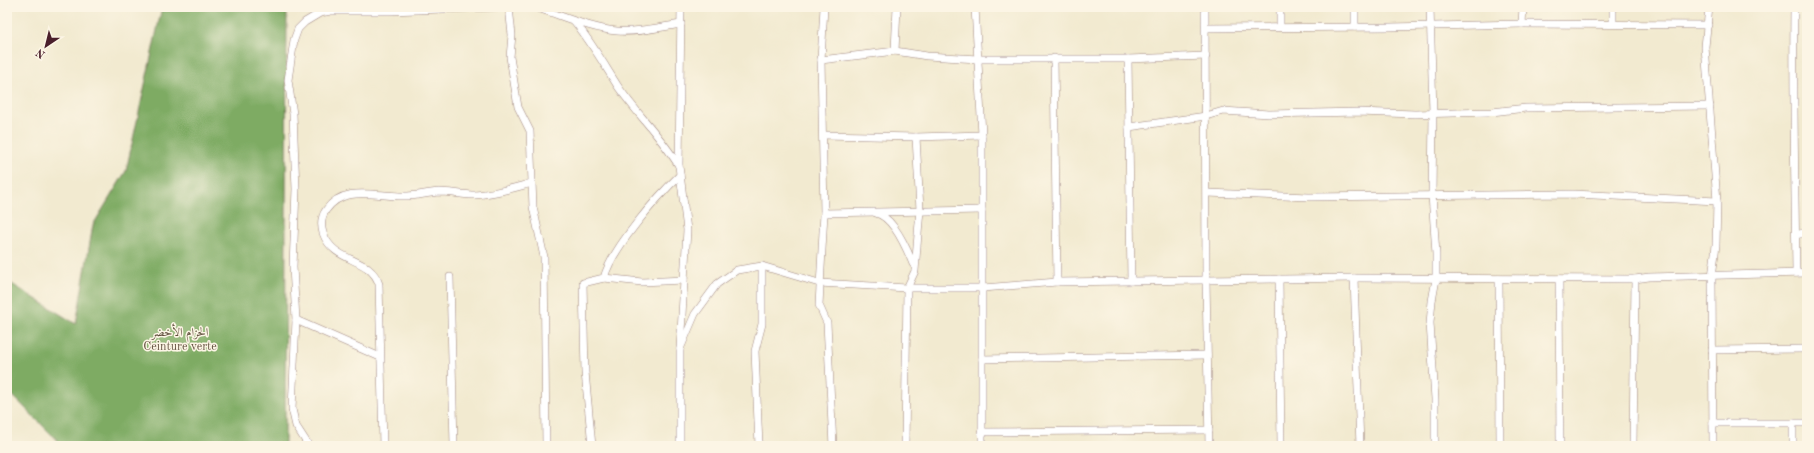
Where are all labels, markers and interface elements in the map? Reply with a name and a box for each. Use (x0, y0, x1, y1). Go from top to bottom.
north arrow (26, 26, 66, 66)
text: N (34, 46, 48, 60)
park label: الحزام الأخضر Ceinture verte (143, 323, 217, 353)

